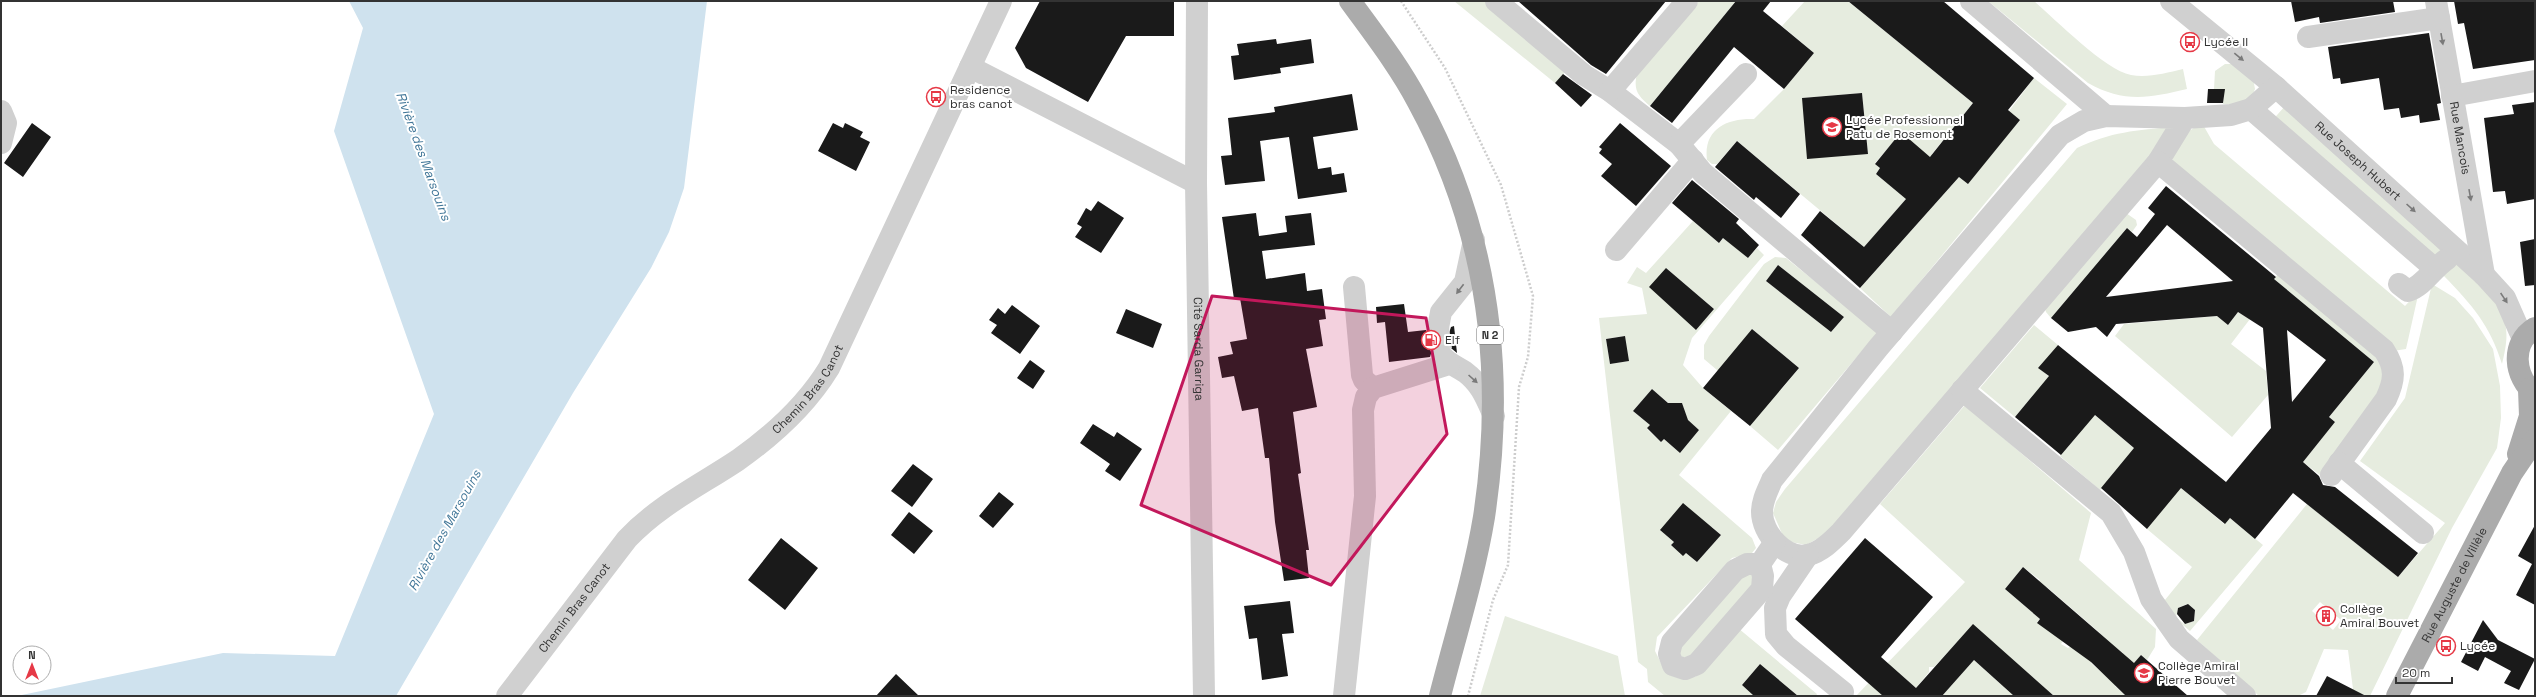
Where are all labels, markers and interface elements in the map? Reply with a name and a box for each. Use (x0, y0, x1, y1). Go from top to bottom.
bus stop icon: Lycée II (2179, 31, 2201, 53)
one-way arrow (2440, 33, 2446, 46)
place label: Lycée II (2204, 34, 2248, 50)
one-way arrow (2234, 53, 2245, 62)
place label: Residence bras canot (950, 82, 1012, 112)
bus stop icon: Residence bras canot (925, 86, 947, 108)
water label: Rivière des Marsouins (392, 90, 455, 224)
street label: Rue Mancois (2446, 100, 2474, 176)
place label: Lycée Professionnel Patu de Rosemont (1846, 112, 1963, 142)
school or university icon: Lycée Professionnel Patu de Rosemont (1821, 116, 1843, 138)
street label: Rue Joseph Hubert (2311, 118, 2404, 204)
one-way arrow (2467, 189, 2473, 201)
one-way arrow (2405, 203, 2416, 212)
one-way arrow (1456, 283, 1464, 294)
one-way arrow (2500, 293, 2508, 303)
street label: Cité Sarda Garriga (1190, 297, 1207, 401)
road number: N 2 (1477, 326, 1503, 344)
fuel station icon: Elf (1420, 329, 1442, 351)
place label: Elf (1445, 332, 1460, 348)
street label: Chemin Bras Canot (769, 342, 847, 437)
one-way arrow (1468, 374, 1477, 383)
water label: Rivière des Marsouins (404, 466, 485, 594)
street label: Rue Auguste de Villèle (2418, 524, 2491, 645)
street label: Chemin Bras Canot (535, 560, 614, 656)
place label: Collège Amiral Bouvet (2340, 601, 2419, 631)
building icon: Collège Amiral Bouvet (2315, 605, 2337, 627)
bus stop icon: Lycée (2435, 635, 2457, 657)
place label: Lycée (2460, 638, 2495, 654)
north arrow (12, 645, 52, 685)
text: N (28, 648, 36, 662)
place label: Collège Amiral Pierre Bouvet (2158, 658, 2239, 688)
scale bar (2396, 659, 2452, 685)
school or university icon: Collège Amiral Pierre Bouvet (2133, 662, 2155, 684)
text: 20 m (2402, 665, 2430, 681)

